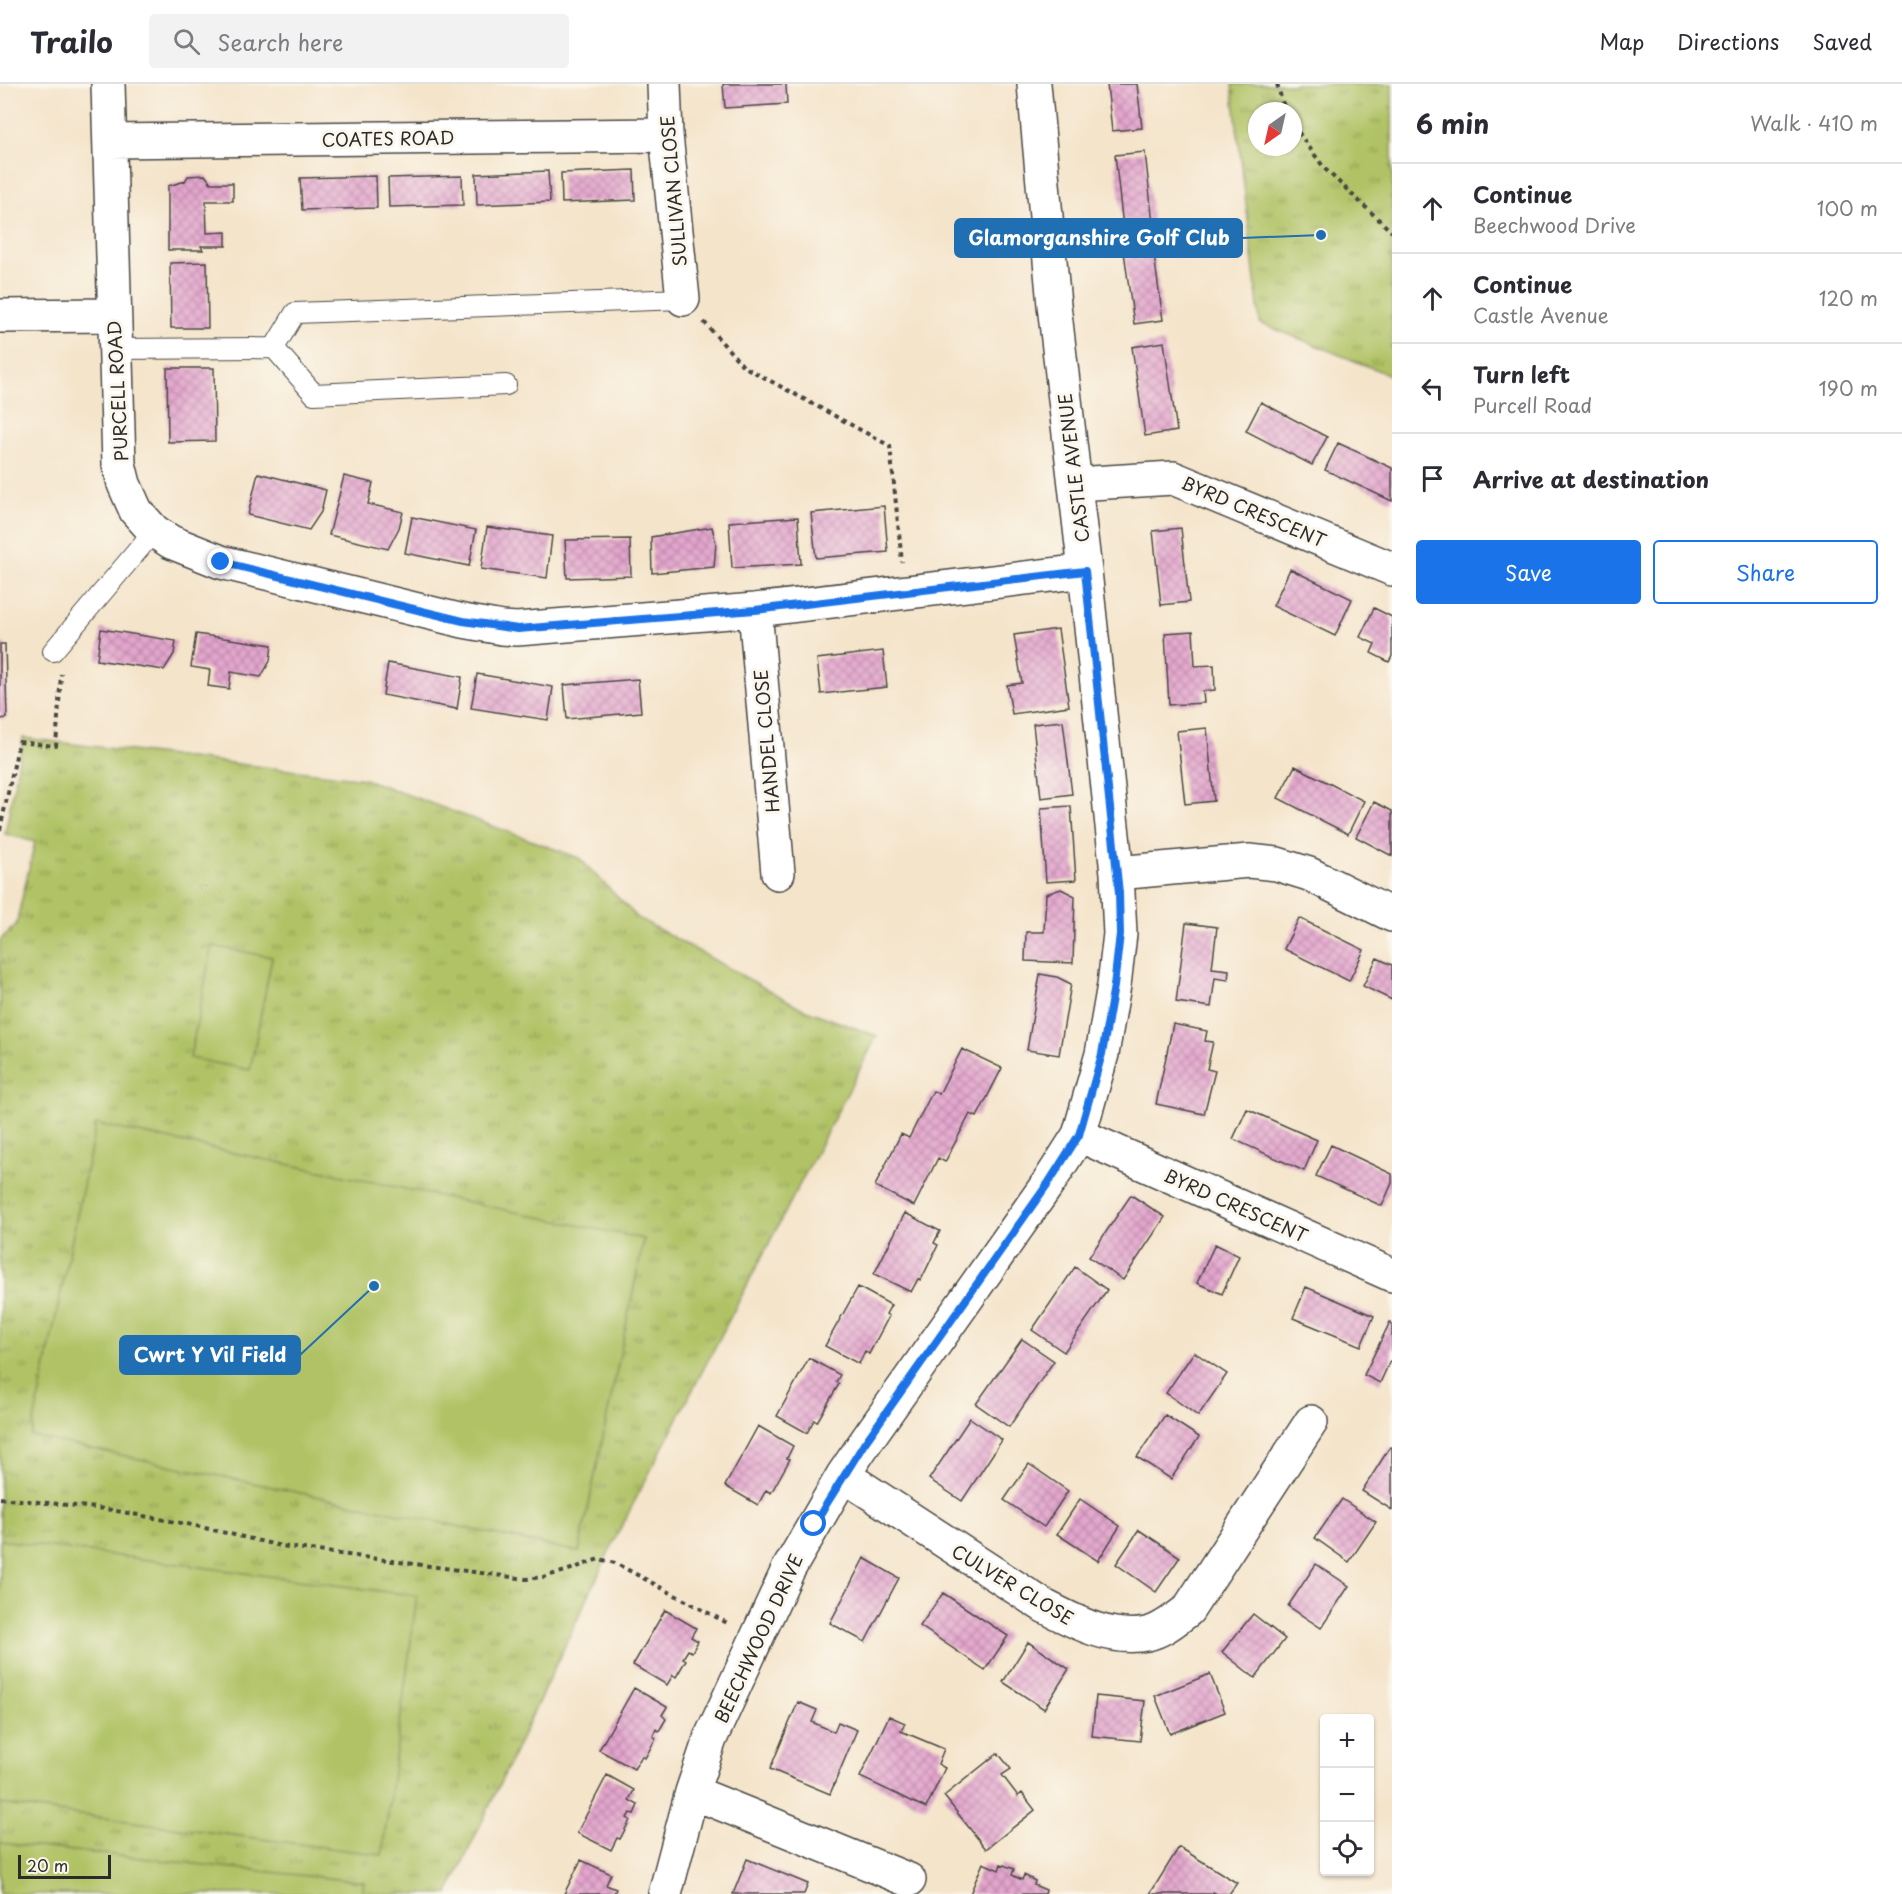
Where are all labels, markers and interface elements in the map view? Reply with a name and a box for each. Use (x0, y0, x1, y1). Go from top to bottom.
search box (149, 14, 569, 68)
text: Trailo (30, 20, 113, 63)
icon: search (170, 25, 203, 58)
text: Search here (218, 25, 343, 58)
text: Map (1599, 25, 1644, 57)
text: Directions (1677, 25, 1779, 57)
text: Saved (1812, 25, 1872, 57)
north arrow (1248, 102, 1302, 156)
text: 6 min (1416, 104, 1489, 143)
text: Walk · 410 m (1750, 108, 1878, 138)
street label: SULLIVAN CLOSE (653, 114, 693, 268)
street label: COATES ROAD (321, 123, 455, 153)
text: Continue (1473, 177, 1572, 210)
icon: ahead (1416, 192, 1449, 225)
text: 100 m (1817, 193, 1878, 223)
text: Beechwood Drive (1473, 210, 1636, 240)
callout: Glamorganshire Golf Club (955, 219, 1242, 257)
text: Glamorganshire Golf Club (968, 222, 1230, 252)
text: Continue (1473, 267, 1572, 300)
icon: ahead (1416, 282, 1449, 315)
text: 120 m (1819, 283, 1878, 313)
text: Castle Avenue (1473, 300, 1609, 330)
street label: PURCELL ROAD (100, 320, 134, 462)
text: Turn left (1473, 357, 1570, 390)
icon: left (1416, 372, 1449, 405)
text: 190 m (1819, 373, 1878, 403)
text: Purcell Road (1473, 390, 1592, 420)
street label: CASTLE AVENUE (1050, 392, 1096, 544)
icon: arrive (1416, 462, 1449, 495)
text: Arrive at destination (1473, 462, 1709, 495)
street label: BYRD CRESCENT (1177, 468, 1331, 554)
button: Save (1416, 540, 1641, 604)
button: Share (1653, 540, 1878, 604)
route end (207, 548, 233, 574)
street label: HANDEL CLOSE (746, 668, 786, 814)
street label: BYRD CRESCENT (1160, 1161, 1313, 1249)
callout: Cwrt Y Vil Field (120, 1336, 300, 1374)
text: Cwrt Y Vil Field (134, 1339, 286, 1369)
route start (800, 1510, 826, 1536)
street label: CULVER CLOSE (947, 1537, 1079, 1631)
street label: BEECHWOOD DRIVE (707, 1549, 809, 1727)
map controls (1320, 1714, 1374, 1876)
button: + (1320, 1714, 1374, 1768)
button: − (1320, 1768, 1374, 1822)
button: locate (1320, 1822, 1374, 1876)
scale bar (18, 1852, 111, 1880)
text: 20 m (27, 1853, 68, 1877)

